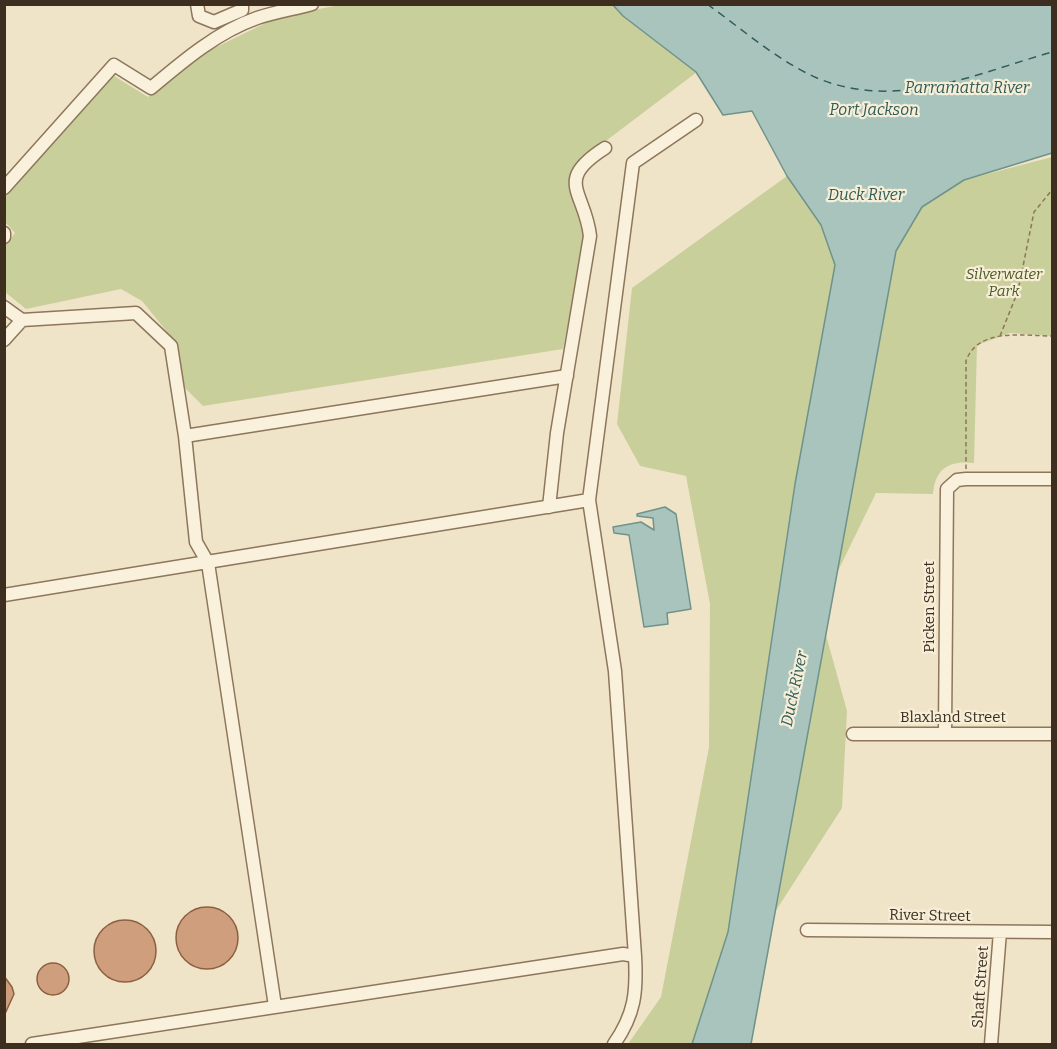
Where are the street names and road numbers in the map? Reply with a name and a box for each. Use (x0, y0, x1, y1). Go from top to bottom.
street label: Picken Street (921, 561, 939, 653)
street label: Blaxland Street (900, 709, 1006, 727)
street label: River Street (889, 906, 971, 926)
street label: Shaft Street (969, 945, 993, 1029)

